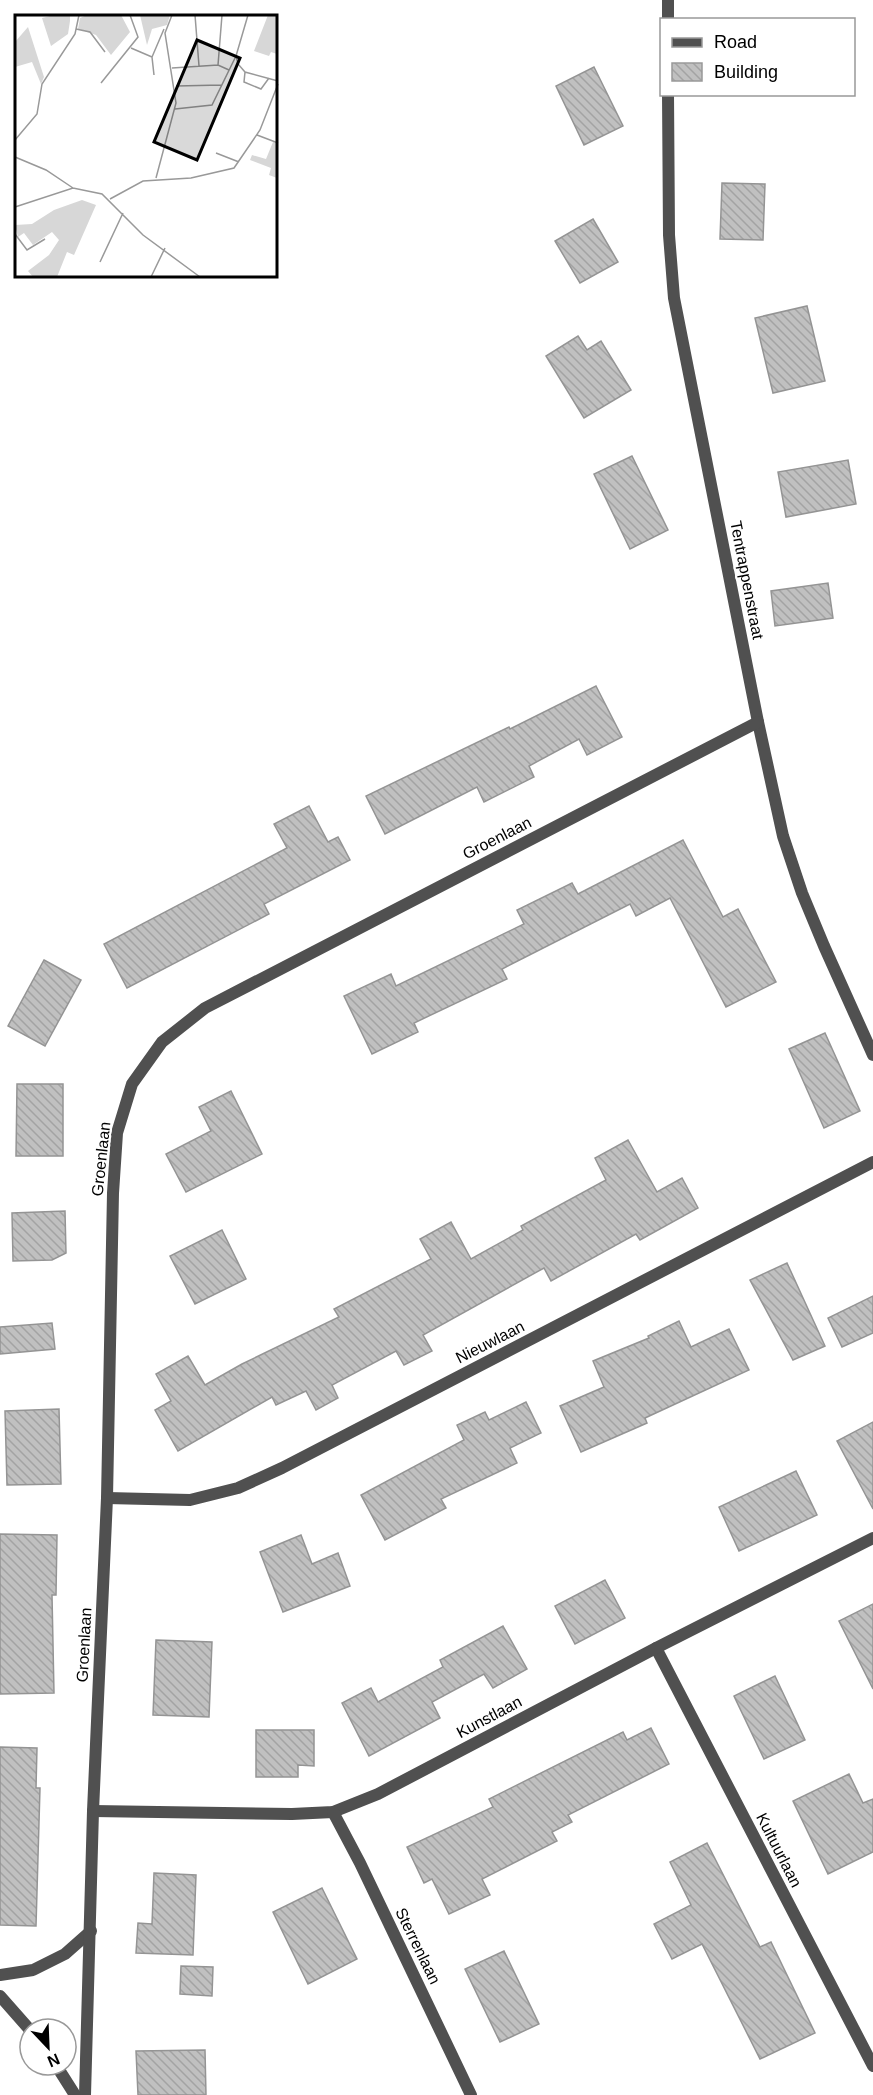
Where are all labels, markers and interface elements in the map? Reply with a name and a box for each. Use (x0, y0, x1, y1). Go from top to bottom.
inset map (15, 15, 278, 278)
legend (660, 18, 855, 96)
text: Road (714, 32, 757, 52)
text: Building (714, 62, 778, 82)
street label: Tentrappenstraat (727, 519, 767, 641)
street label: Groenlaan (460, 813, 534, 863)
street label: Groenlaan (89, 1121, 113, 1197)
street label: Nieuwlaan (453, 1317, 527, 1367)
street label: Groenlaan (74, 1607, 94, 1683)
street label: Kunstlaan (454, 1693, 524, 1741)
street label: Kultuurlaan (753, 1810, 805, 1890)
street label: Sterrenlaan (392, 1905, 444, 1987)
north arrow (18, 2017, 78, 2077)
text: N (45, 2050, 62, 2070)

